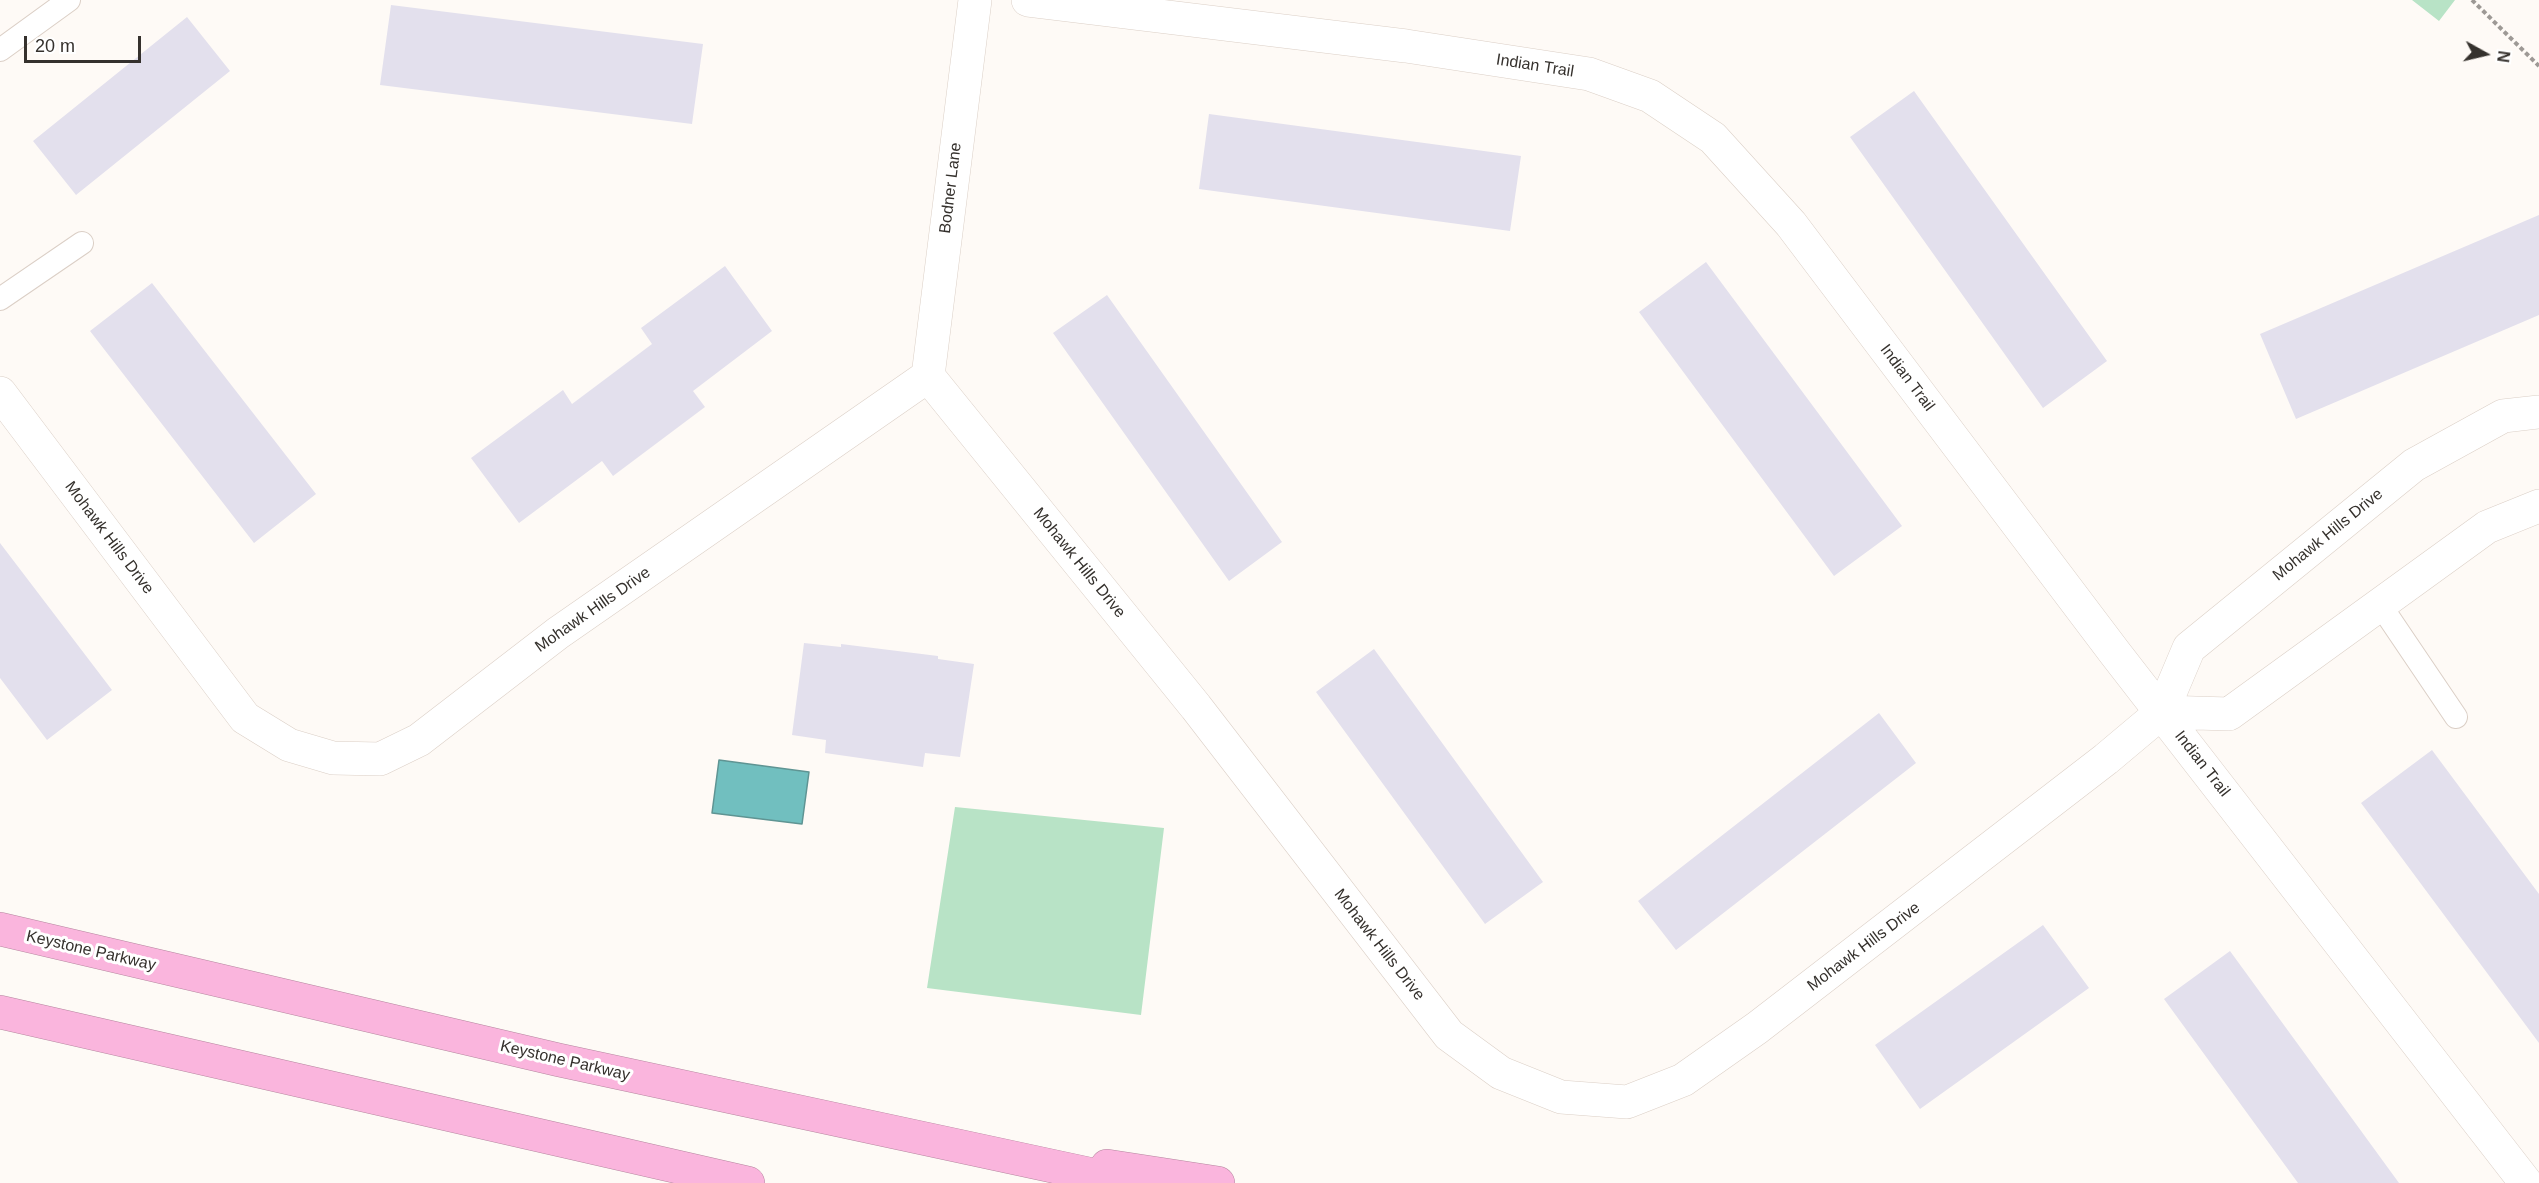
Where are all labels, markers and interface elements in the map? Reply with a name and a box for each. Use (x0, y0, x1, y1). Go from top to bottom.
scale bar (27, 24, 144, 62)
north arrow (2455, 24, 2515, 84)
text: 20 m (35, 36, 75, 56)
street label: Indian Trail (1495, 50, 1575, 82)
text: N (2494, 50, 2513, 63)
street label: Bodner Lane (936, 141, 966, 235)
street label: Indian Trail (1876, 341, 1938, 415)
street label: Mohawk Hills Drive (60, 478, 158, 598)
street label: Mohawk Hills Drive (2269, 485, 2387, 585)
street label: Mohawk Hills Drive (1029, 504, 1129, 622)
street label: Mohawk Hills Drive (532, 563, 654, 657)
street label: Indian Trail (2170, 727, 2234, 801)
street label: Mohawk Hills Drive (1330, 885, 1428, 1005)
street label: Mohawk Hills Drive (1804, 898, 1924, 996)
street label: Keystone Parkway (24, 927, 158, 975)
street label: Keystone Parkway (498, 1037, 632, 1085)

